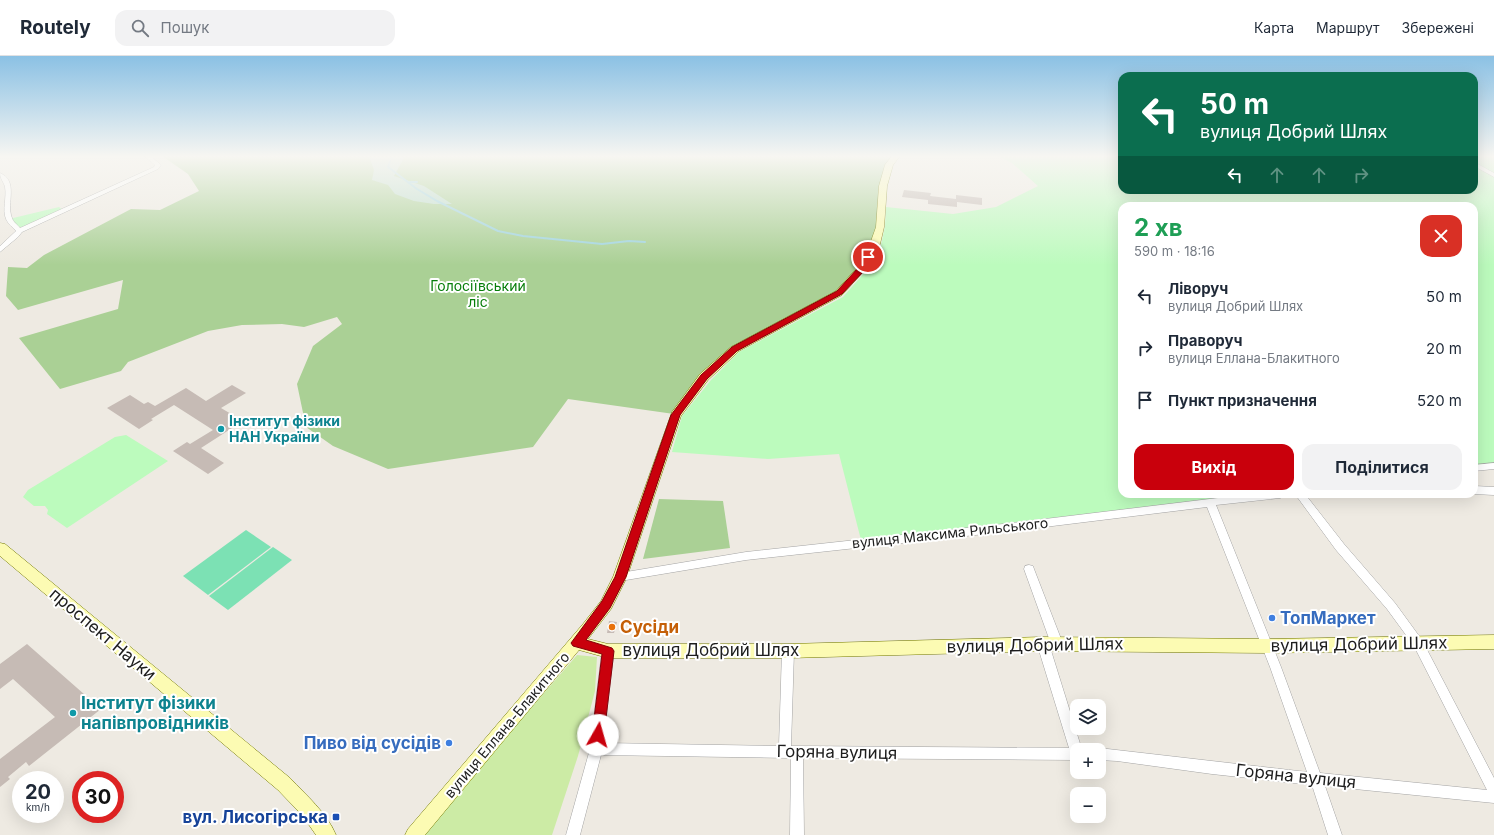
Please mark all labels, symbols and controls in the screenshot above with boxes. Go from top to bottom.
search box [115,10,395,46]
text: Routely [20,16,91,39]
icon: search [129,17,151,39]
text: Пошук [161,18,209,37]
text: Карта [1254,19,1294,36]
text: Маршрут [1316,19,1380,36]
text: Збережені [1402,19,1474,36]
text: 50 m [1200,87,1269,121]
icon: left [1134,88,1186,140]
text: вулиця Добрий Шлях [1200,121,1387,142]
icon: left [1224,164,1246,186]
icon: ahead [1266,164,1288,186]
icon: ahead [1308,164,1330,186]
icon: right [1350,164,1372,186]
text: 2 хв [1134,213,1183,242]
button: close [1420,215,1462,257]
pin [851,240,885,274]
text: 590 m · 18:16 [1134,243,1215,259]
icon: arrive [857,246,879,268]
park label: Голосіївський ліс [430,277,526,310]
text: Ліворуч [1168,279,1228,298]
icon: left [1134,285,1156,307]
text: 50 m [1426,287,1462,306]
text: вулиця Добрий Шлях [1168,298,1303,314]
text: Праворуч [1168,331,1242,350]
icon: right [1134,337,1156,359]
text: 20 m [1426,339,1462,358]
text: вулиця Еллана-Блакитного [1168,350,1340,366]
icon: arrive [1134,389,1156,411]
text: Пункт призначення [1168,391,1317,410]
text: 520 m [1417,391,1462,410]
place label: Інститут фізики НАН України [229,412,340,445]
marker: Інститут фізики НАН України [216,424,226,434]
button: Вихід [1134,444,1294,490]
button: Поділитися [1302,444,1462,490]
street label: вулиця Максима Рильського [851,514,1049,551]
street label: проспект Науки [46,584,160,684]
place label: ТопМаркет [1280,608,1376,628]
marker: ТопМаркет [1267,613,1277,623]
place label: Сусіди [620,617,679,637]
marker: Сусіди [607,622,617,632]
street label: вулиця Добрий Шлях [1270,632,1448,656]
street label: вулиця Добрий Шлях [946,633,1124,657]
street label: вулиця Добрий Шлях [623,640,799,660]
street label: вулиця Еллана-Блакитного [441,648,573,801]
place label: Інститут фізики напівпровідників [81,693,229,733]
map controls [1070,699,1106,823]
button: layers [1070,699,1106,735]
marker: Інститут фізики напівпровідників [68,708,78,718]
position arrow [577,714,619,756]
place label: Пиво від сусідів [304,733,441,753]
marker: Пиво від сусідів [444,738,454,748]
street label: Горяна вулиця [776,741,898,763]
button: + [1070,743,1106,779]
street label: Горяна вулиця [1235,760,1357,792]
speed limit sign: 30 [72,771,124,823]
text: 20 [25,780,51,804]
button: − [1070,787,1106,823]
text: km/h [26,801,50,813]
place label: вул. Лисогірська [183,807,328,827]
marker: вул. Лисогірська [331,812,341,822]

